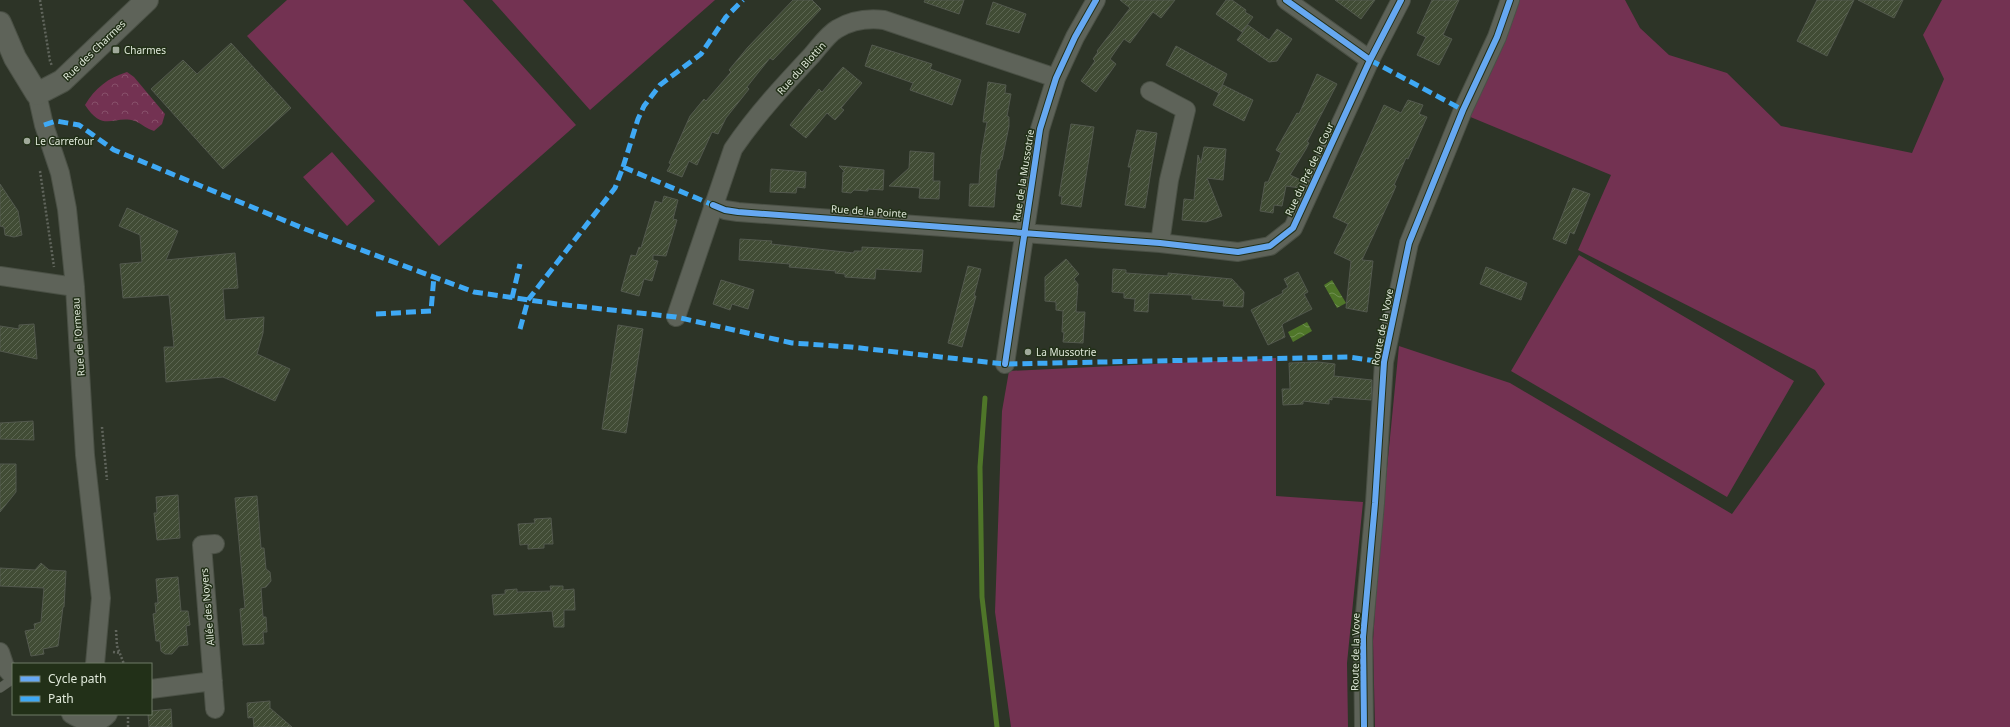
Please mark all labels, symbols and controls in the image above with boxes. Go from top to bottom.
street label: Rue des Charmes [60,16,128,83]
street label: Rue du Blottin [773,39,829,97]
place label: Charmes [124,43,166,57]
marker: Charmes [111,45,121,55]
street label: Rue du Pré de la Cour [1281,120,1337,218]
street label: Rue de la Mussotrie [1009,128,1037,222]
place label: Le Carrefour [35,134,94,148]
marker: Le Carrefour [22,136,32,146]
street label: Rue de la Pointe [831,201,908,221]
street label: Route de la Vove [1368,287,1396,367]
street label: Rue de l'Ormeau [68,297,88,377]
place label: La Mussotrie [1036,345,1097,359]
marker: La Mussotrie [1023,347,1033,357]
street label: Allée des Noyers [197,567,217,646]
street label: Route de la Vove [1347,613,1363,691]
legend [12,663,152,715]
text: Cycle path [48,670,106,687]
text: Path [48,690,74,707]

